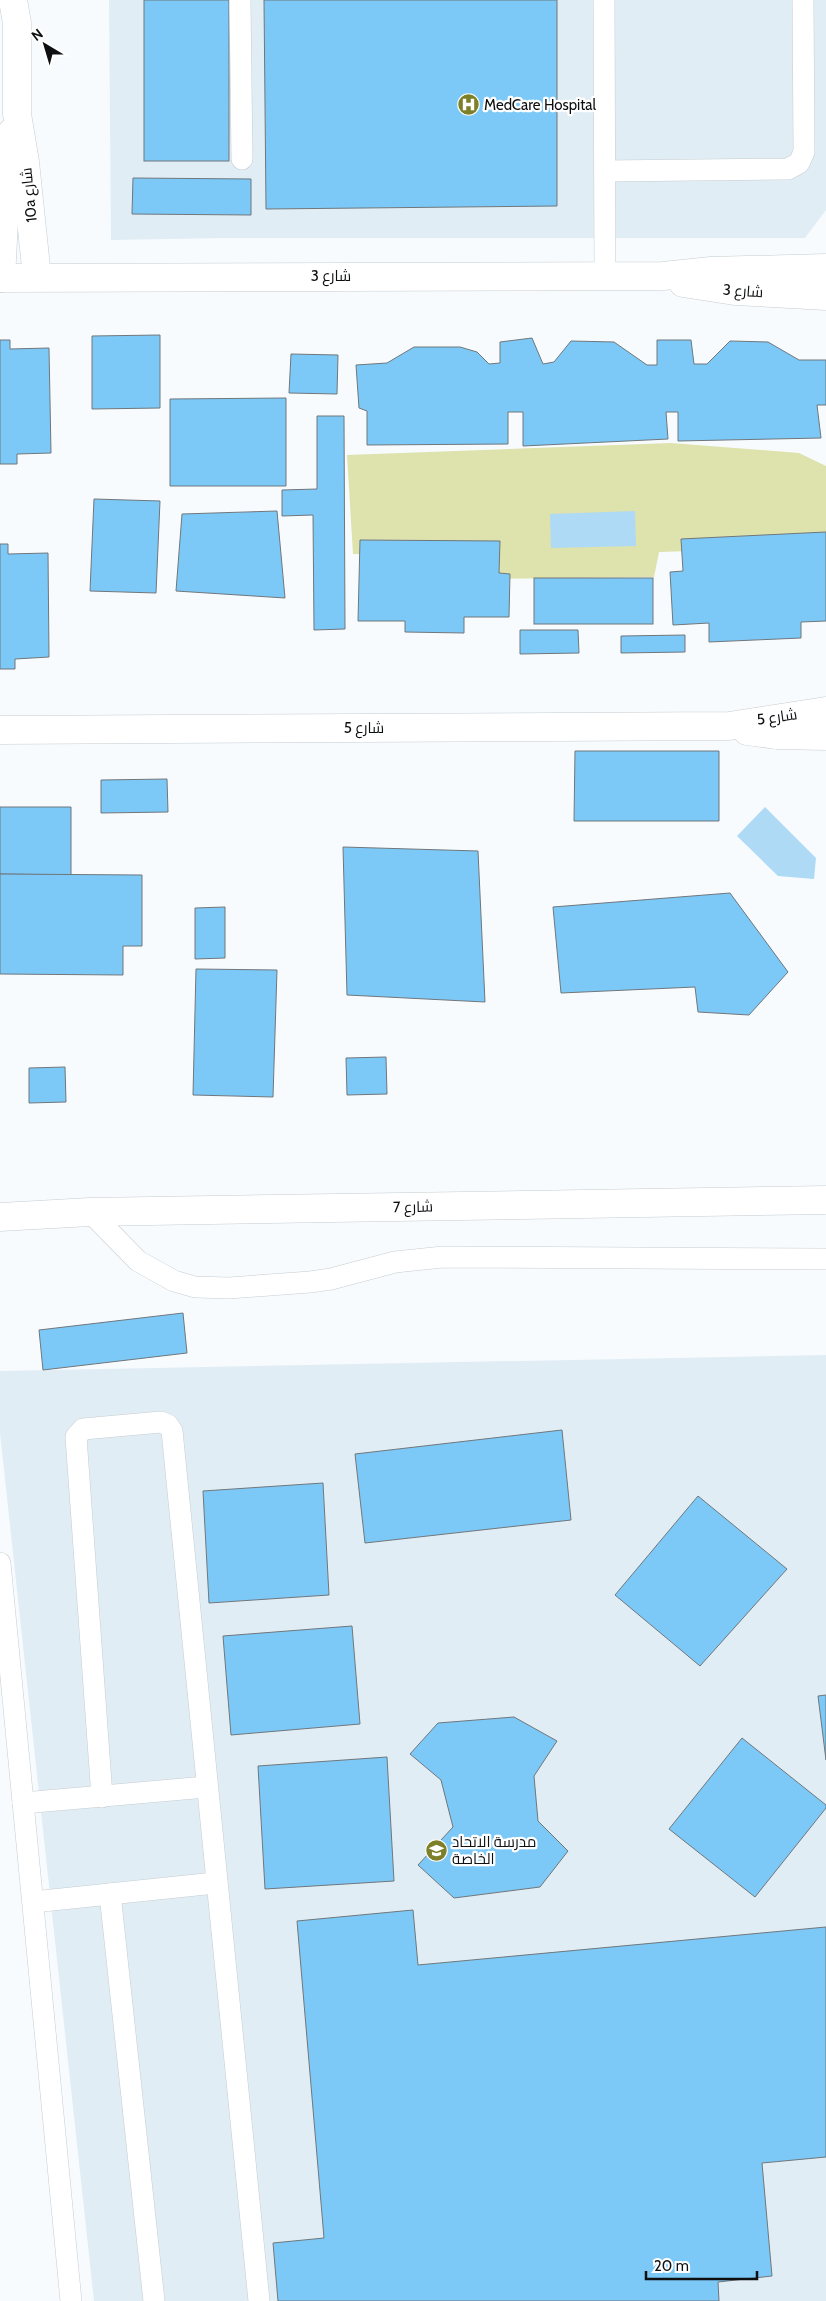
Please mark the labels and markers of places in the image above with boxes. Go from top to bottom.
hospital icon: MedCare Hospital [456,93,480,117]
place label: MedCare Hospital [484,96,597,114]
place label: مدرسة الاتحاد الخاصة [452,1833,536,1868]
school or university icon: مدرسة الاتحاد الخاصة [424,1839,448,1863]

